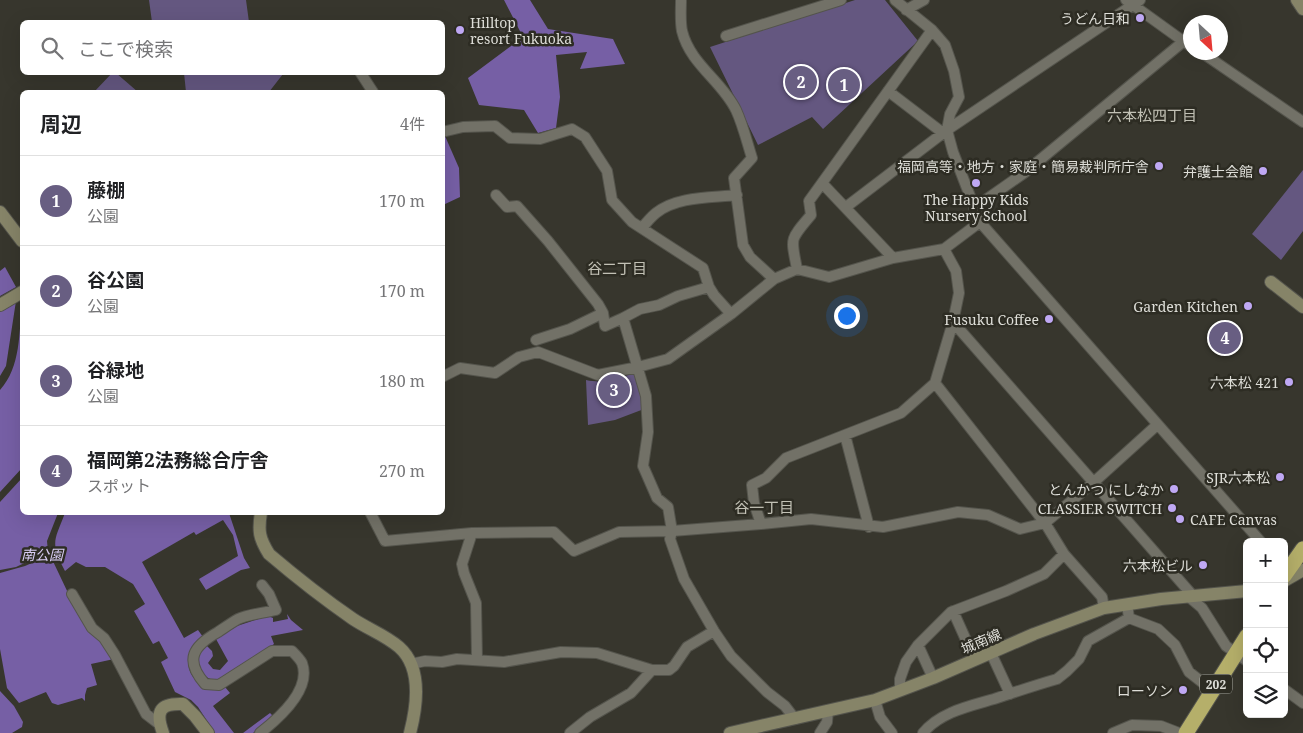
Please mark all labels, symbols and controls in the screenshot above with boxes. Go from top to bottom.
place label: うどん日和 [1060,9,1130,28]
marker: うどん日和 [1134,12,1146,24]
place label: Hilltop resort Fukuoka [470,13,572,48]
north arrow [1183,15,1228,60]
search box [20,20,445,75]
marker: Hilltop resort Fukuoka [454,24,466,36]
icon: search [38,34,66,62]
text: ここで検索 [78,36,173,62]
pin: 2 [785,63,817,101]
pin: 1 [828,66,860,104]
district label: 六本松四丁目 [1107,105,1197,125]
text: 周辺 [40,110,82,138]
text: 4件 [400,113,425,135]
place label: 福岡高等・地方・家庭・簡易裁判所庁舎 [897,157,1149,176]
marker: 福岡高等・地方・家庭・簡易裁判所庁舎 [1153,160,1165,172]
place label: 弁護士会館 [1183,162,1253,181]
marker: 弁護士会館 [1257,165,1269,177]
text: 藤棚 [87,177,125,203]
marker: The Happy Kids Nursery School [970,177,982,189]
text: 1 [51,190,61,212]
text: 170 m [379,190,425,212]
place label: The Happy Kids Nursery School [923,190,1029,225]
text: 公園 [87,205,119,227]
district label: 谷二丁目 [587,258,647,278]
text: 谷公園 [87,267,144,293]
text: 2 [51,280,61,302]
text: 170 m [379,280,425,302]
text: 公園 [87,295,119,317]
place label: Garden Kitchen [1133,297,1238,316]
marker: Garden Kitchen [1242,300,1254,312]
your location [834,303,860,329]
place label: Fusuku Coffee [944,310,1039,329]
marker: Fusuku Coffee [1043,313,1055,325]
pin: 4 [1209,319,1241,357]
text: 谷緑地 [87,357,144,383]
text: 3 [51,370,61,392]
text: 180 m [379,370,425,392]
pin: 3 [598,371,630,409]
place label: 六本松 421 [1210,373,1279,392]
marker: 六本松 421 [1283,376,1295,388]
text: 公園 [87,385,119,407]
text: 福岡第2法務総合庁舎 [87,447,269,473]
text: 4 [51,460,61,482]
text: 270 m [379,460,425,482]
place label: SJR六本松 [1206,468,1270,487]
marker: SJR六本松 [1274,471,1286,483]
text: スポット [87,475,151,497]
place label: とんかつ にしなか [1048,480,1164,499]
marker: とんかつ にしなか [1168,483,1180,495]
district label: 谷一丁目 [734,497,794,517]
place label: CLASSIER SWITCH [1038,499,1162,518]
marker: CLASSIER SWITCH [1166,502,1178,514]
place label: CAFE Canvas [1190,510,1277,529]
marker: CAFE Canvas [1174,513,1186,525]
map controls [1243,538,1288,718]
button: + [1243,538,1288,583]
park label: 南公園 [21,545,65,564]
place label: 六本松ビル [1123,556,1193,575]
marker: 六本松ビル [1197,559,1209,571]
button: − [1243,583,1288,628]
street label: 城南線 [958,624,1004,658]
button: locate [1243,628,1288,673]
button: layers [1243,673,1288,718]
road number: 202 [1200,674,1232,694]
place label: ローソン [1117,681,1173,700]
marker: ローソン [1177,684,1189,696]

